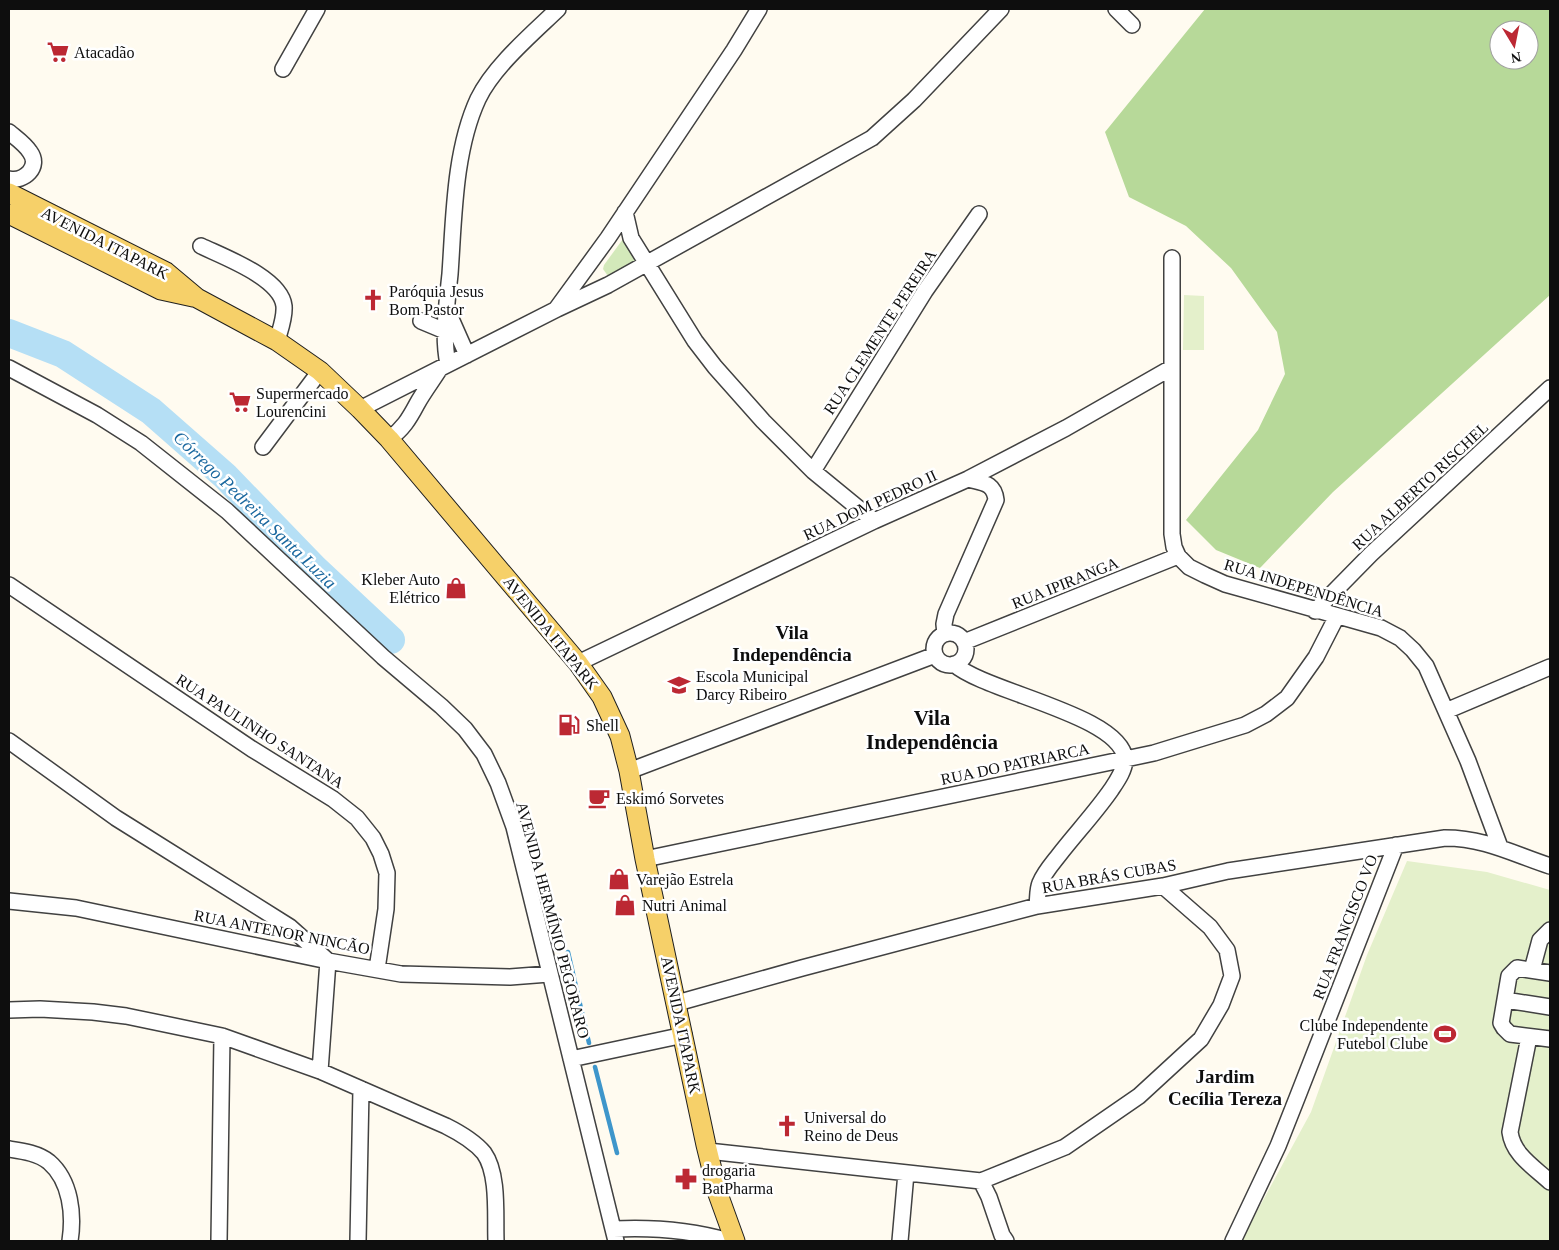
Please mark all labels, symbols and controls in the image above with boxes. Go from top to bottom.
north arrow [1489,20,1539,70]
supermarket icon: Atacadão [45,39,71,65]
place label: Atacadão [74,44,134,61]
text: N [1510,49,1522,66]
street label: AVENIDA ITAPARK [39,204,172,283]
street label: RUA CLEMENTE PEREIRA [820,246,940,418]
place label: Paróquia Jesus Bom Pastor [389,283,484,318]
church icon: Paróquia Jesus Bom Pastor [360,287,386,313]
place label: Supermercado Lourencini [256,385,348,420]
supermarket icon: Supermercado Lourencini [227,389,253,415]
street label: RUA ALBERTO RISCHEL [1349,419,1491,553]
water label: Córrego Pedreira Santa Luzia [170,427,340,593]
street label: RUA DOM PEDRO II [801,467,939,543]
street label: RUA IPIRANGA [1009,554,1121,612]
street label: RUA INDEPENDÊNCIA [1222,555,1386,620]
place label: Kleber Auto Elétrico [361,571,440,606]
street label: AVENIDA ITAPARK [500,573,602,693]
shop icon: Kleber Auto Elétrico [443,575,469,601]
district label: Vila Independência [732,622,852,665]
place label: Escola Municipal Darcy Ribeiro [696,668,809,704]
street label: RUA PAULINHO SANTANA [173,670,347,792]
school or university icon: Escola Municipal Darcy Ribeiro [666,672,692,698]
district label: Vila Independência [866,706,998,754]
fuel station icon: Shell [556,712,582,738]
place label: Shell [586,717,619,734]
street label: RUA DO PATRIARCA [939,740,1091,788]
cafe icon: Eskimó Sorvetes [586,785,612,811]
place label: Eskimó Sorvetes [616,790,724,807]
street label: AVENIDA HERMÍNIO PEGORARO [513,800,594,1040]
street label: RUA FRANCISCO VO [1310,852,1380,1002]
street label: RUA BRÁS CUBAS [1040,855,1177,896]
shop icon: Varejão Estrela [606,866,632,892]
place label: Varejão Estrela [636,871,733,889]
shop icon: Nutri Animal [612,892,638,918]
place label: Nutri Animal [642,897,727,914]
street label: RUA ANTENOR NINCÃO [193,907,371,957]
street label: AVENIDA ITAPARK [658,955,704,1096]
place label: Clube Independente Futebol Clube [1300,1017,1428,1052]
sports icon: Clube Independente Futebol Clube [1432,1021,1458,1047]
district label: Jardim Cecília Tereza [1168,1066,1283,1109]
place label: Universal do Reino de Deus [804,1109,898,1144]
church icon: Universal do Reino de Deus [774,1113,800,1139]
place label: drogaria BatPharma [702,1162,773,1197]
pharmacy icon: drogaria BatPharma [673,1166,699,1192]

